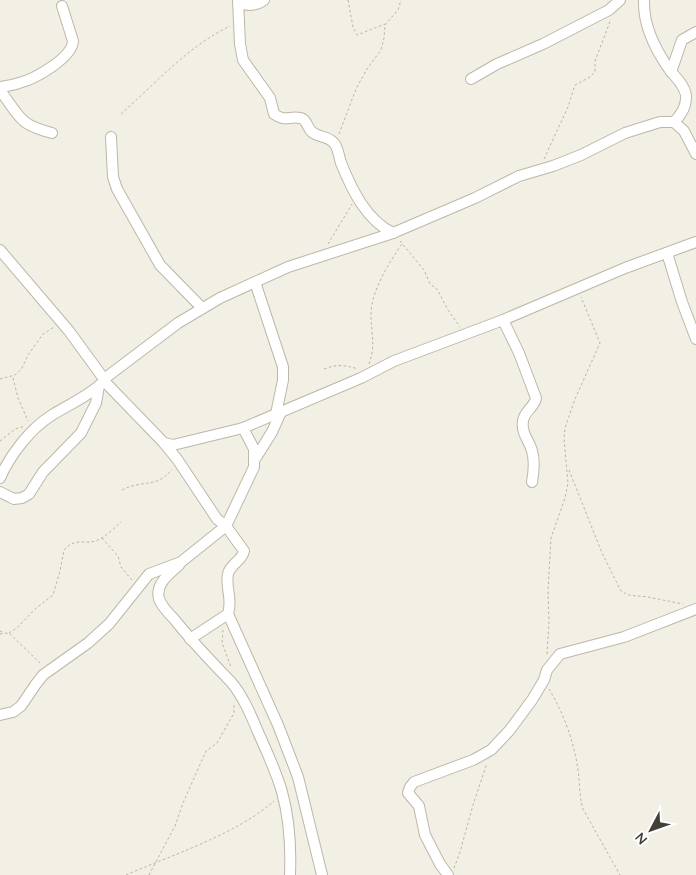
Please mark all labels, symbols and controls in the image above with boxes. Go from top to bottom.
north arrow [626,805,676,855]
text: N [631,829,651,848]

